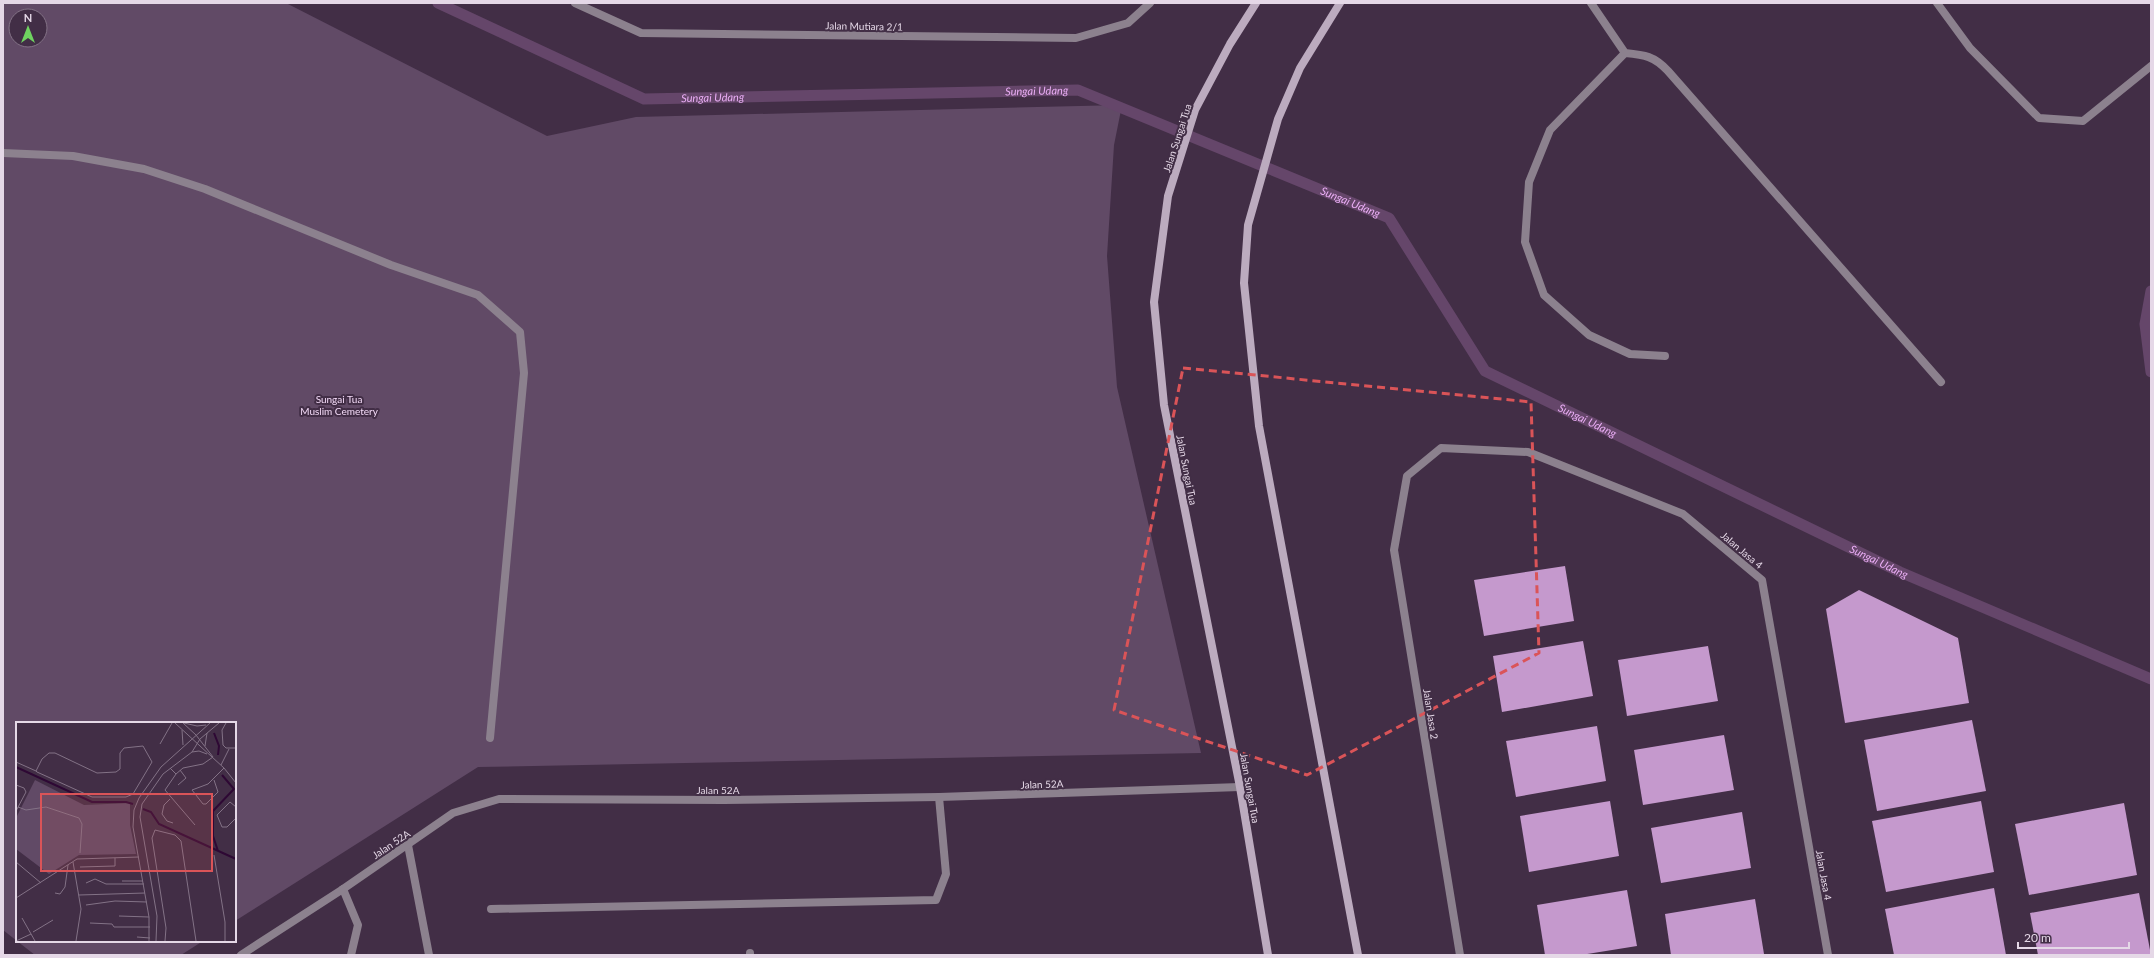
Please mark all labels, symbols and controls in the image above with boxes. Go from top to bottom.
north arrow [8,8,48,48]
text: N [24,11,32,24]
street label: Jalan Mutiara 2/1 [825,19,903,33]
water label: Sungai Udang [1005,83,1069,98]
water label: Sungai Udang [681,90,745,104]
street label: Jalan Sungai Tua [1160,102,1194,174]
water label: Sungai Udang [1319,184,1383,220]
park label: Sungai Tua Muslim Cemetery [300,393,379,417]
water label: Sungai Udang [1556,401,1619,440]
street label: Jalan Sungai Tua [1174,434,1200,506]
street label: Jalan Jasa 4 [1719,529,1765,571]
water label: Sungai Udang [1848,542,1911,581]
street label: Jalan Jasa 2 [1421,688,1441,740]
inset map [16,722,236,942]
street label: Jalan Sungai Tua [1238,752,1262,824]
street label: Jalan 52A [1020,777,1064,791]
street label: Jalan 52A [697,784,740,796]
street label: Jalan 52A [370,827,412,861]
street label: Jalan Jasa 4 [1814,849,1834,901]
scale bar [2018,924,2129,950]
text: 20 m [2024,930,2051,945]

